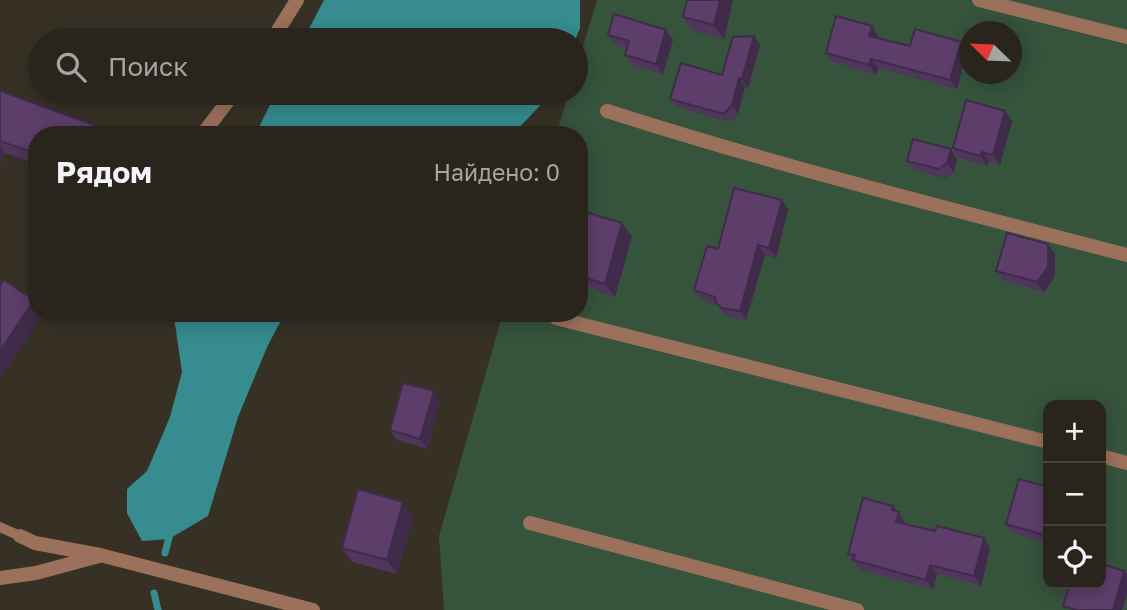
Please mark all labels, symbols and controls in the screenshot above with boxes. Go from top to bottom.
north arrow [959,21,1022,84]
search box [28,28,588,105]
icon: search [52,48,90,86]
text: Поиск [108,51,188,82]
text: Рядом [56,154,152,190]
text: Найдено: 0 [434,158,560,186]
map controls [1043,400,1106,589]
button: + [1043,400,1106,463]
button: − [1043,463,1106,526]
button: locate [1043,526,1106,589]

